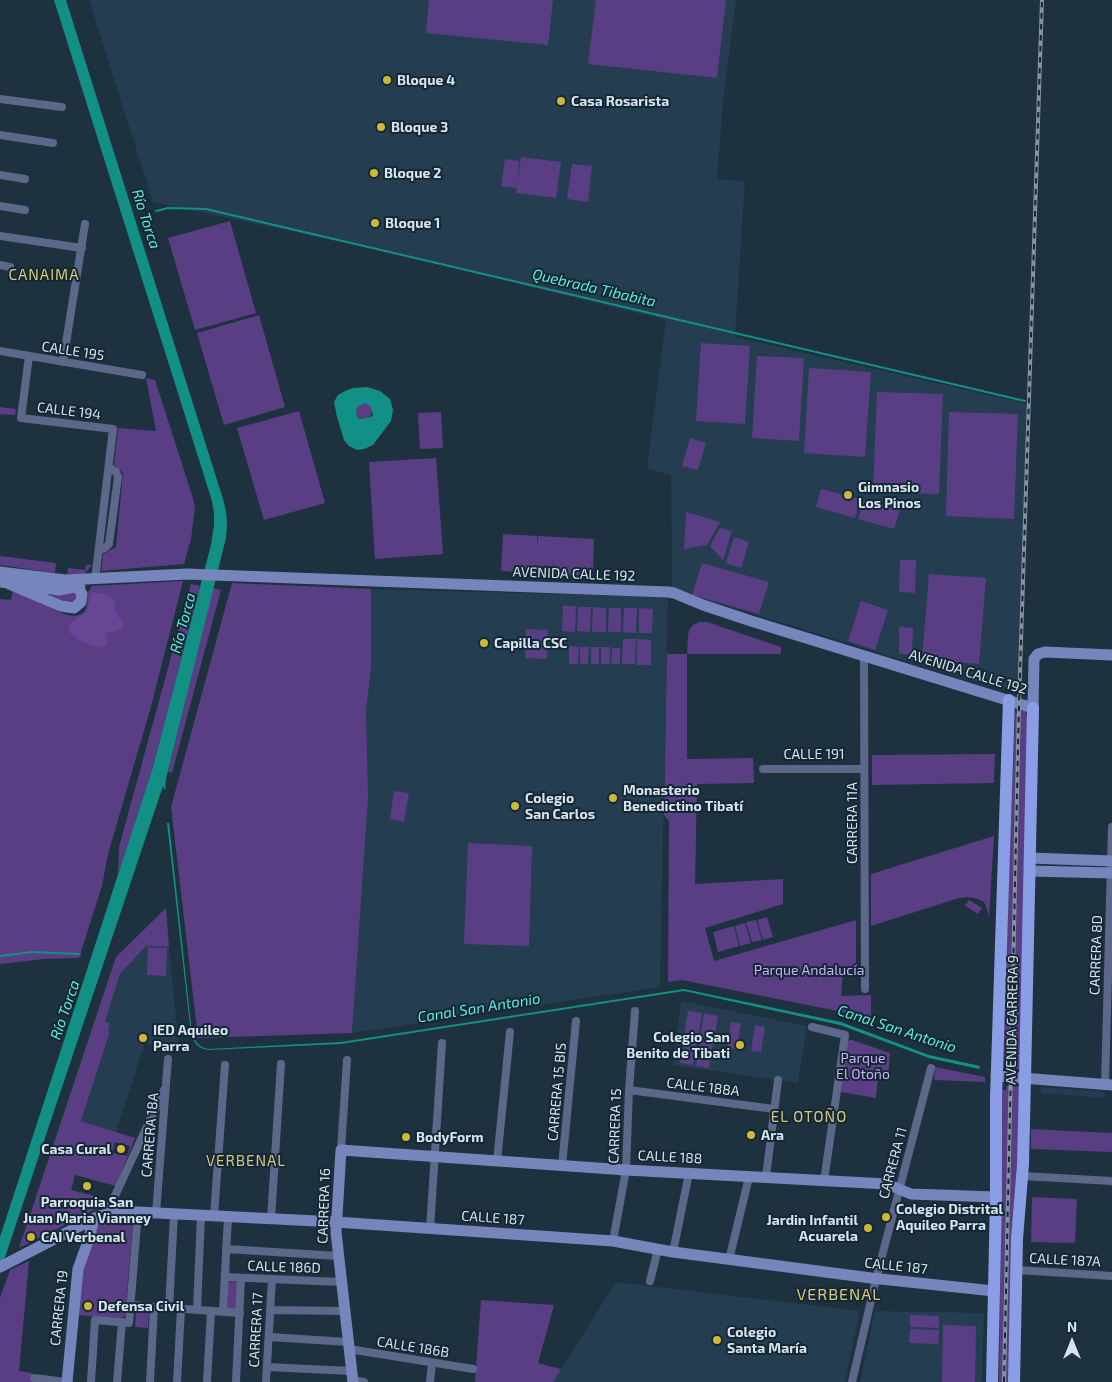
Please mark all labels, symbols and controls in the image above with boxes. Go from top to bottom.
place label: Bloque 4 [397,72,455,88]
marker: Bloque 4 [381,74,393,86]
place label: Casa Rosarista [571,93,669,109]
marker: Casa Rosarista [555,95,567,107]
place label: Bloque 3 [391,119,448,135]
marker: Bloque 3 [375,121,387,133]
place label: Bloque 2 [384,165,441,181]
marker: Bloque 2 [368,167,380,179]
water label: Río Torca [128,187,164,251]
place label: Bloque 1 [385,215,440,231]
marker: Bloque 1 [369,217,381,229]
water label: Quebrada Tibabita [531,265,657,311]
district label: CANAIMA [8,266,80,284]
street label: CALLE 195 [41,338,105,364]
street label: CALLE 194 [36,399,102,423]
place label: Gimnasio Los Pinos [858,479,921,512]
marker: Gimnasio Los Pinos [842,489,854,501]
street label: AVENIDA CALLE 192 [512,563,636,585]
water label: Río Torca [166,591,200,655]
place label: Capilla CSC [494,635,567,651]
marker: Capilla CSC [478,637,490,649]
street label: AVENIDA CALLE 192 [907,646,1029,698]
street label: CALLE 191 [783,746,845,762]
place label: Monasterio Benedictino Tibatí [623,782,743,814]
street label: CARRERA 11A [844,782,860,864]
place label: Colegio San Carlos [525,790,595,822]
marker: Monasterio Benedictino Tibatí [607,792,619,804]
marker: Colegio San Carlos [509,800,521,812]
street label: CARRERA 8D [1086,915,1106,995]
street label: AVENIDA CARRERA 9 [1002,955,1022,1085]
park label: Parque Andalucía [754,962,864,978]
water label: Río Torca [46,978,84,1042]
water label: Canal San Antonio [416,989,542,1027]
water label: Canal San Antonio [835,1001,959,1057]
place label: IED Aquileo Parra [153,1022,228,1054]
place label: Colegio San Benito de Tibati [626,1029,730,1062]
marker: IED Aquileo Parra [137,1032,149,1044]
marker: Colegio San Benito de Tibati [734,1039,746,1051]
street label: CARRERA 15 BIS [544,1042,570,1142]
park label: Parque El Otoño [836,1050,890,1082]
street label: CALLE 188A [666,1074,740,1100]
street label: CARRERA 15 [605,1088,625,1164]
street label: CARRERA 18A [138,1092,162,1178]
district label: EL OTOÑO [770,1108,848,1126]
street label: CARRERA 11 [875,1125,911,1201]
place label: Ara [761,1127,784,1143]
place label: BodyForm [416,1129,484,1145]
marker: Ara [745,1129,757,1141]
marker: BodyForm [400,1131,412,1143]
place label: Casa Cural [41,1141,111,1157]
marker: Casa Cural [115,1143,127,1155]
street label: CALLE 188 [637,1147,703,1167]
district label: VERBENAL [205,1152,287,1170]
street label: CARRERA 16 [314,1168,334,1244]
marker: Parroquia San Juan Maria Vianney [81,1180,93,1192]
place label: Parroquia San Juan Maria Vianney [23,1194,151,1226]
place label: Colegio Distrital Aquileo Parra [896,1201,1003,1234]
street label: CALLE 187 [461,1207,525,1229]
marker: Colegio Distrital Aquileo Parra [880,1211,892,1223]
place label: Jardin Infantil Acuarela [767,1212,858,1244]
marker: Jardin Infantil Acuarela [862,1222,874,1234]
place label: CAI Verbenal [41,1229,125,1245]
marker: CAI Verbenal [25,1231,37,1243]
street label: CALLE 187A [1029,1250,1101,1270]
street label: CALLE 187 [864,1254,928,1278]
street label: CALLE 186D [247,1257,321,1277]
street label: CARRERA 19 [47,1269,71,1347]
district label: VERBENAL [796,1285,882,1305]
street label: CARRERA 17 [246,1292,266,1368]
place label: Defensa Civil [98,1298,184,1314]
marker: Defensa Civil [82,1300,94,1312]
north arrow [1047,1317,1097,1367]
text: N [1067,1318,1077,1335]
place label: Colegio Santa María [727,1324,807,1356]
street label: CALLE 186B [376,1333,450,1361]
marker: Colegio Santa María [711,1334,723,1346]

